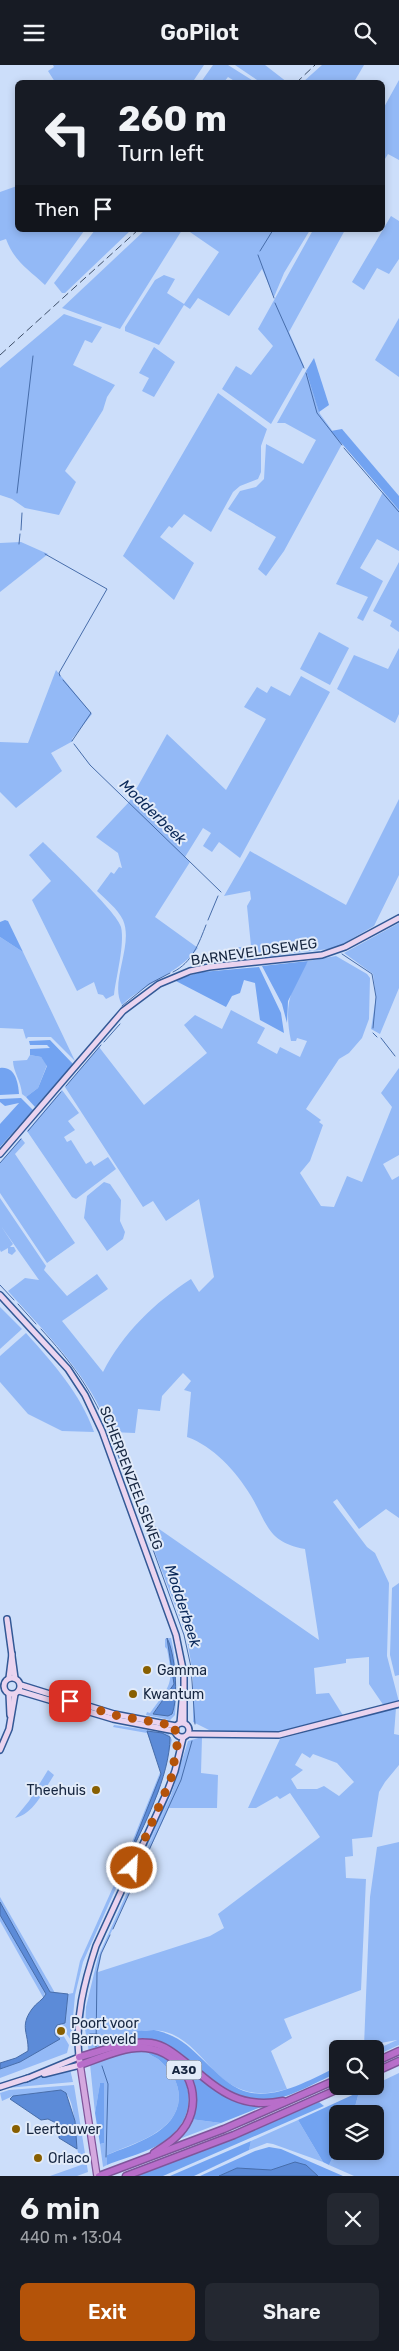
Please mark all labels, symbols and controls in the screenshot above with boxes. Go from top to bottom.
icon: menu [20,19,48,47]
text: GoPilot [160,19,239,46]
icon: search [351,19,379,47]
text: 260 m [118,98,227,140]
icon: left [35,100,100,165]
text: Turn left [118,140,204,167]
icon: arrive [89,195,117,223]
text: Then [35,198,79,221]
water label: Modderbeek [116,776,190,848]
street label: BARNEVELDSEWEG [190,935,318,969]
street label: SCHERPENZEELSEWEG [96,1404,166,1552]
water label: Modderbeek [161,1562,205,1650]
place label: Gamma [157,1662,207,1679]
marker: Gamma [141,1664,153,1676]
pin [49,1680,91,1722]
place label: Kwantum [143,1686,204,1703]
icon: arrive [56,1687,84,1715]
marker: Kwantum [127,1688,139,1700]
place label: Theehuis [26,1782,86,1799]
marker: Theehuis [90,1784,102,1796]
position arrow [105,1841,157,1893]
place label: Poort voor Barneveld [71,2015,139,2048]
marker: Poort voor Barneveld [55,2025,67,2037]
map controls [329,2040,384,2160]
button: search [329,2040,384,2095]
road number: A30 [166,2061,202,2079]
button: layers [329,2105,384,2160]
place label: Leertouwer [26,2121,102,2138]
marker: Leertouwer [10,2123,22,2135]
place label: Orlaco [48,2150,90,2167]
marker: Orlaco [32,2152,44,2164]
text: 6 min [20,2191,100,2227]
button: close [327,2193,379,2245]
text: 440 m · 13:04 [20,2228,122,2247]
button: Exit [20,2283,195,2341]
button: Share [205,2283,379,2341]

